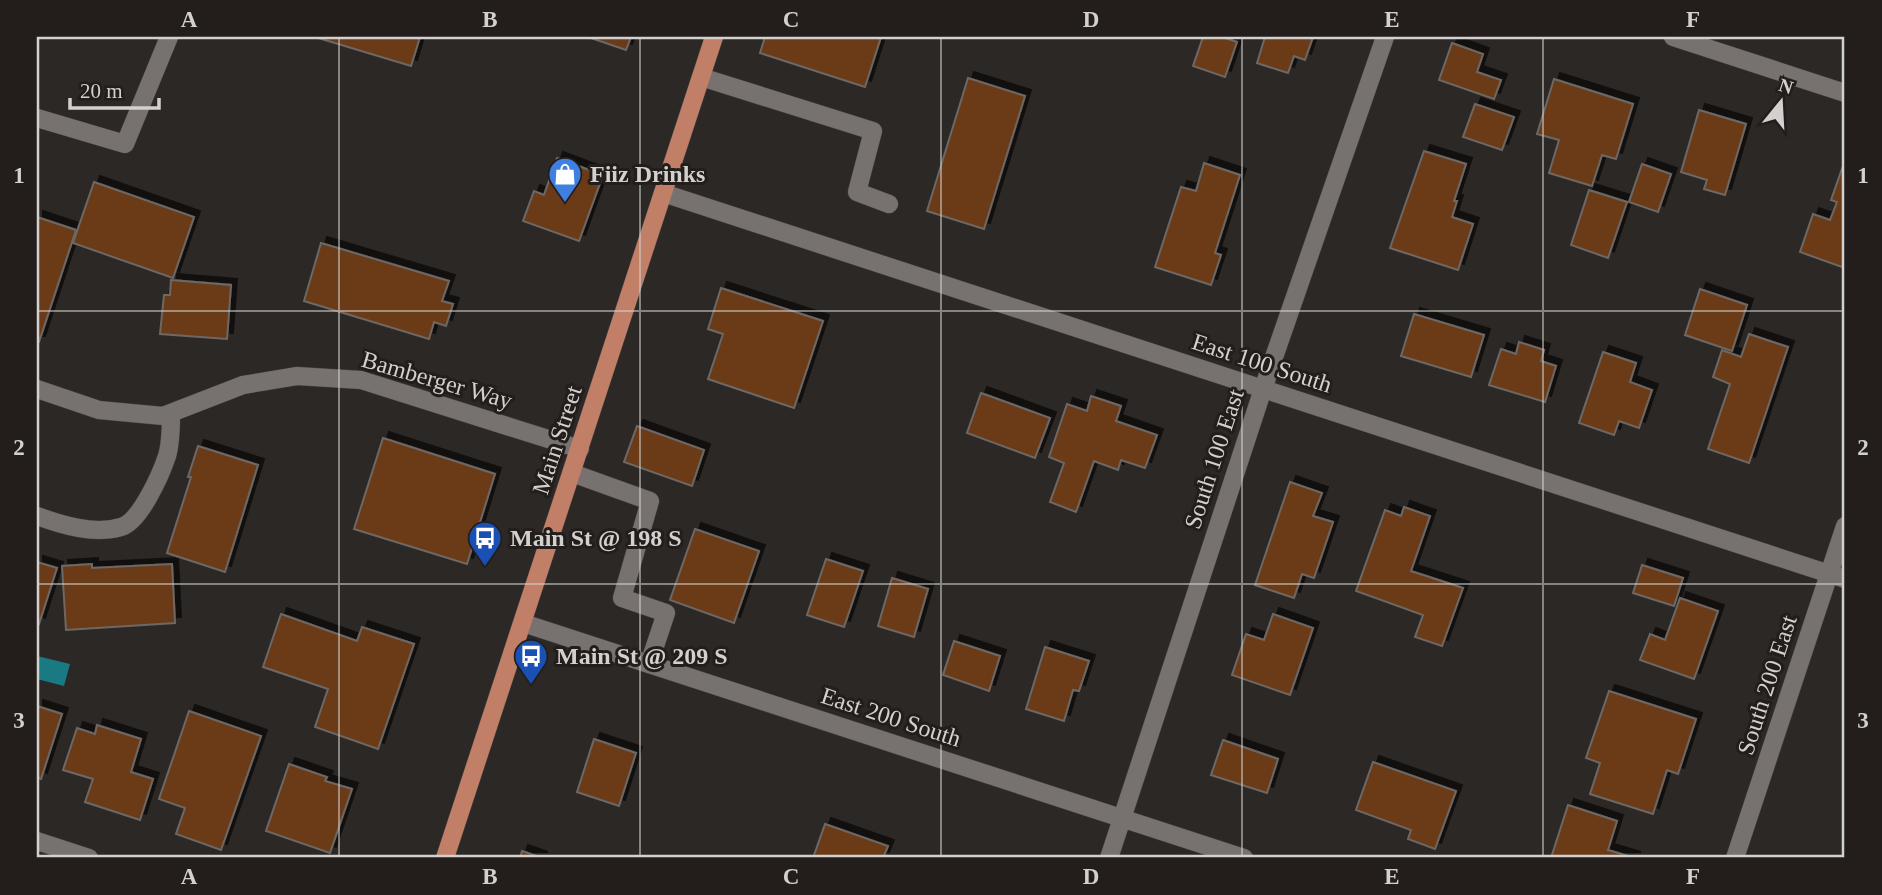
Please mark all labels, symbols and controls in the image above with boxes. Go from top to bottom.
text: A [181,7,198,32]
text: B [482,7,498,32]
text: C [783,7,799,32]
text: D [1083,7,1099,32]
text: E [1384,7,1400,32]
text: F [1686,7,1700,32]
scale bar [70,66,159,110]
north arrow [1745,66,1815,136]
text: N [1776,74,1796,98]
text: 20 m [80,79,123,103]
shop icon: Fiiz Drinks [546,155,584,204]
place label: Fiiz Drinks [590,161,705,187]
text: 1 [13,163,25,188]
text: 1 [1857,163,1869,188]
street label: East 100 South [1189,328,1335,398]
street label: Bamberger Way [359,346,515,414]
street label: Main Street [527,382,587,498]
street label: South 100 East [1179,386,1249,532]
text: 2 [13,435,25,460]
text: 2 [1857,435,1869,460]
bus stop icon: Main St @ 198 S [466,519,504,568]
place label: Main St @ 198 S [510,525,682,552]
street label: South 200 East [1732,612,1802,758]
bus stop icon: Main St @ 209 S [512,637,550,686]
place label: Main St @ 209 S [556,643,728,670]
street label: East 200 South [818,682,964,752]
text: 3 [13,708,25,733]
text: 3 [1857,708,1869,733]
text: A [181,864,198,889]
text: B [482,864,498,889]
text: C [783,864,799,889]
text: D [1083,864,1099,889]
text: E [1384,864,1400,889]
text: F [1686,864,1700,889]

